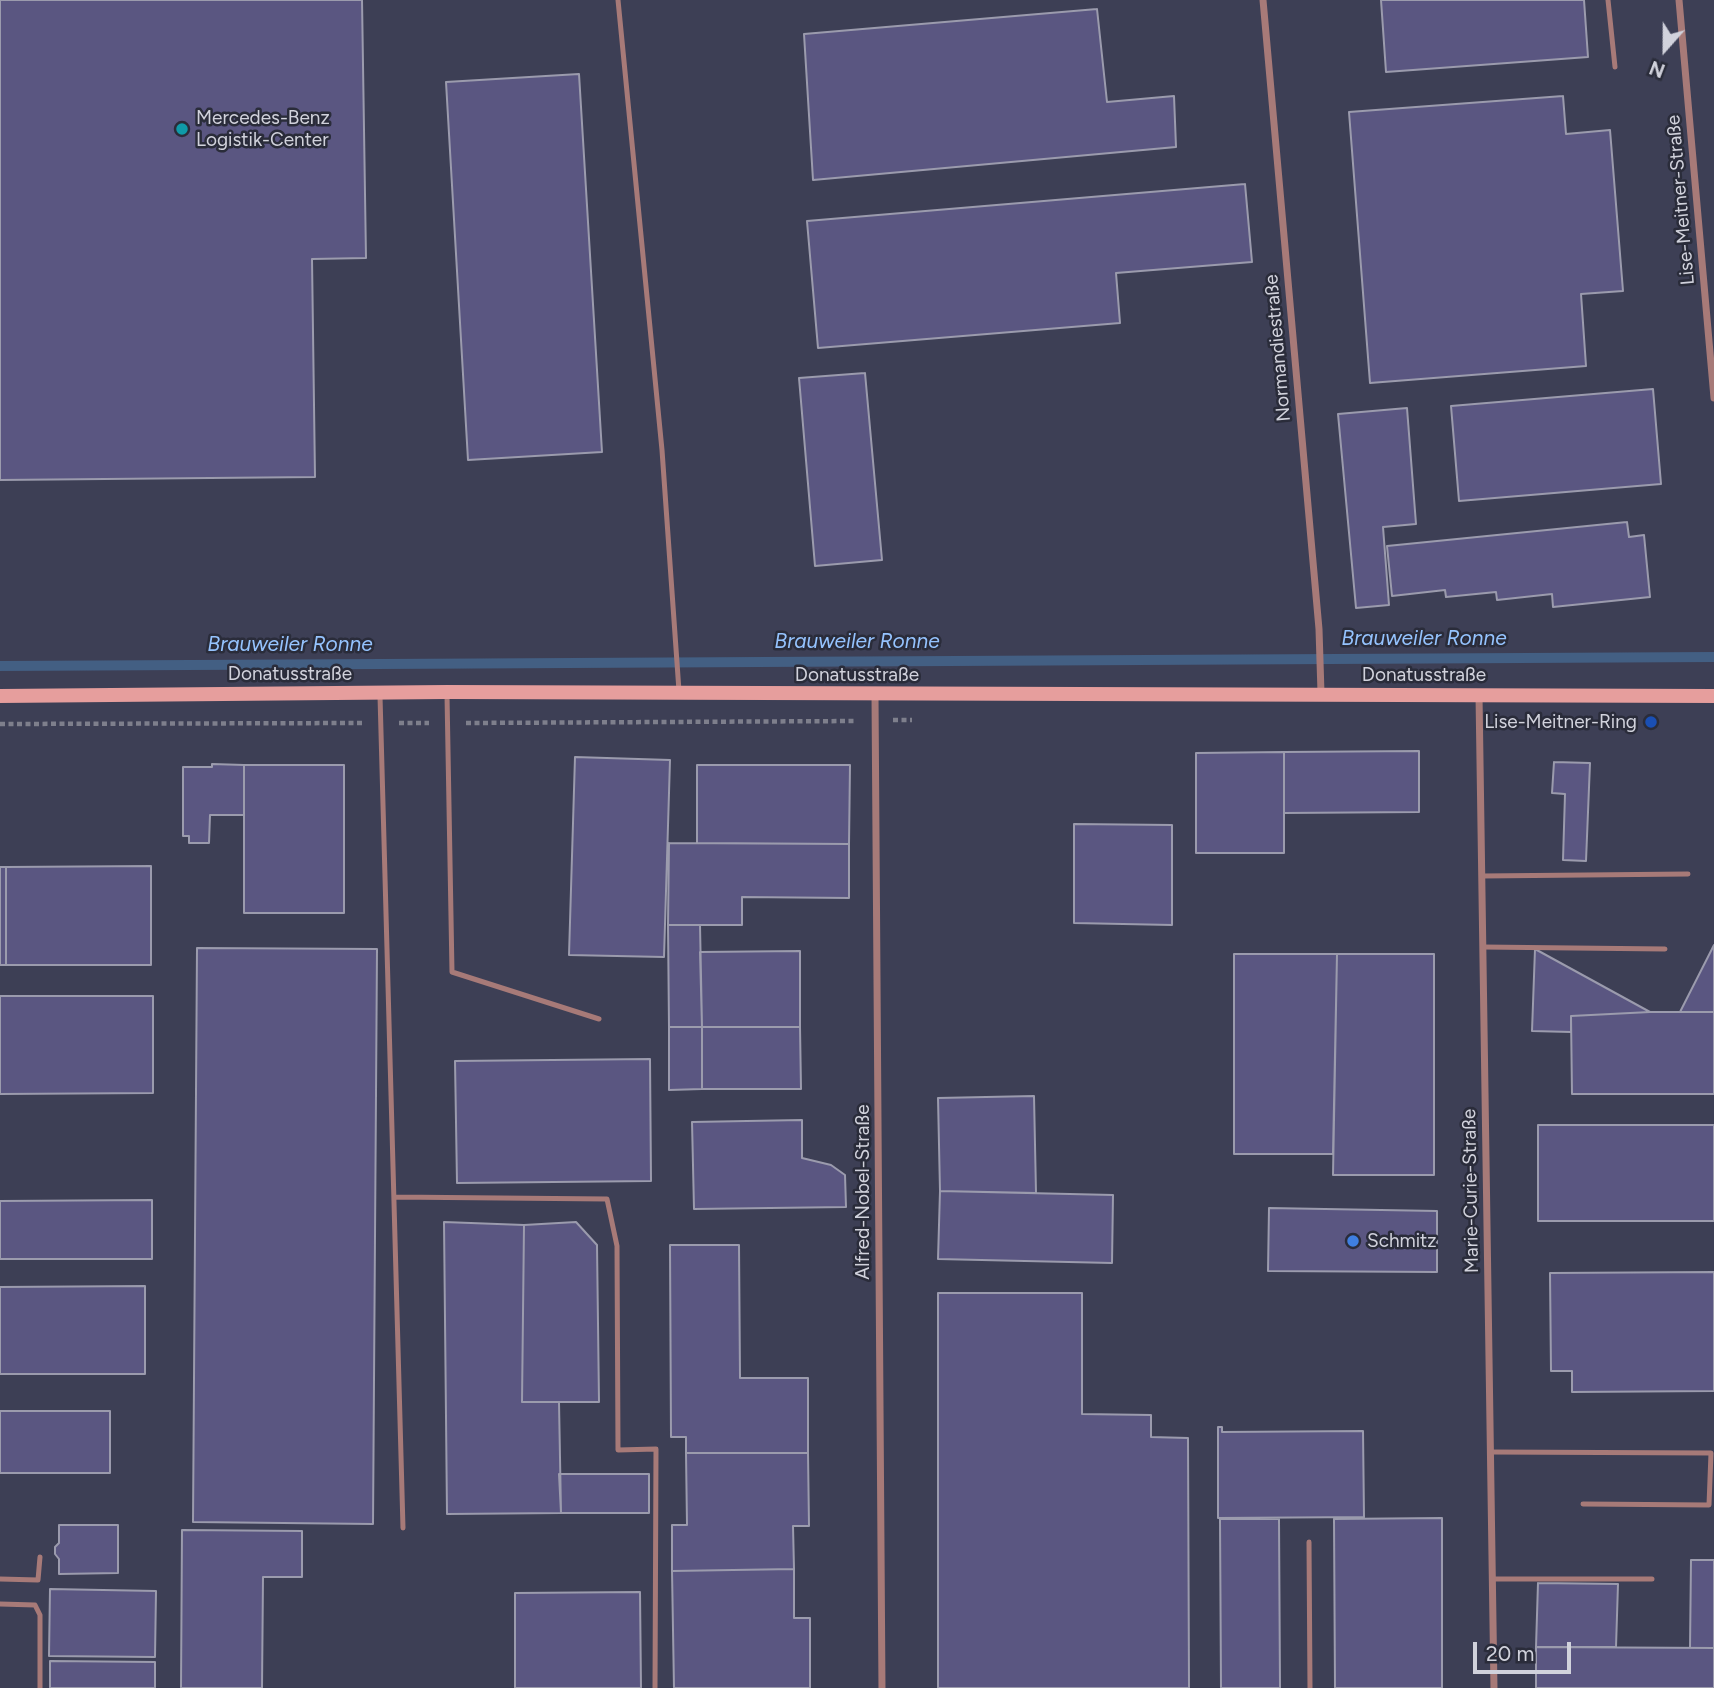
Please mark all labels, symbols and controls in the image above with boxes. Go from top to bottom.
north arrow [1630,14,1700,84]
text: N [1646,56,1668,82]
place label: Mercedes-Benz Logistik-Center [196,107,330,151]
street label: Lise-Meitner-Straße [1662,114,1700,286]
marker: Mercedes-Benz Logistik-Center [174,121,190,137]
street label: Normandiestraße [1260,273,1296,423]
water label: Brauweiler Ronne [1341,626,1507,652]
water label: Brauweiler Ronne [774,629,940,655]
water label: Brauweiler Ronne [207,632,373,658]
street label: Donatusstraße [228,663,352,685]
street label: Donatusstraße [795,664,919,686]
street label: Donatusstraße [1362,664,1486,686]
place label: Lise-Meitner-Ring [1484,711,1637,733]
marker: Lise-Meitner-Ring [1643,714,1659,730]
street label: Alfred-Nobel-Straße [852,1104,874,1280]
street label: Marie-Curie-Straße [1458,1109,1484,1273]
place label: Schmitz [1367,1230,1437,1252]
marker: Schmitz [1345,1233,1361,1249]
scale bar [1476,1628,1574,1672]
text: 20 m [1486,1641,1534,1666]

